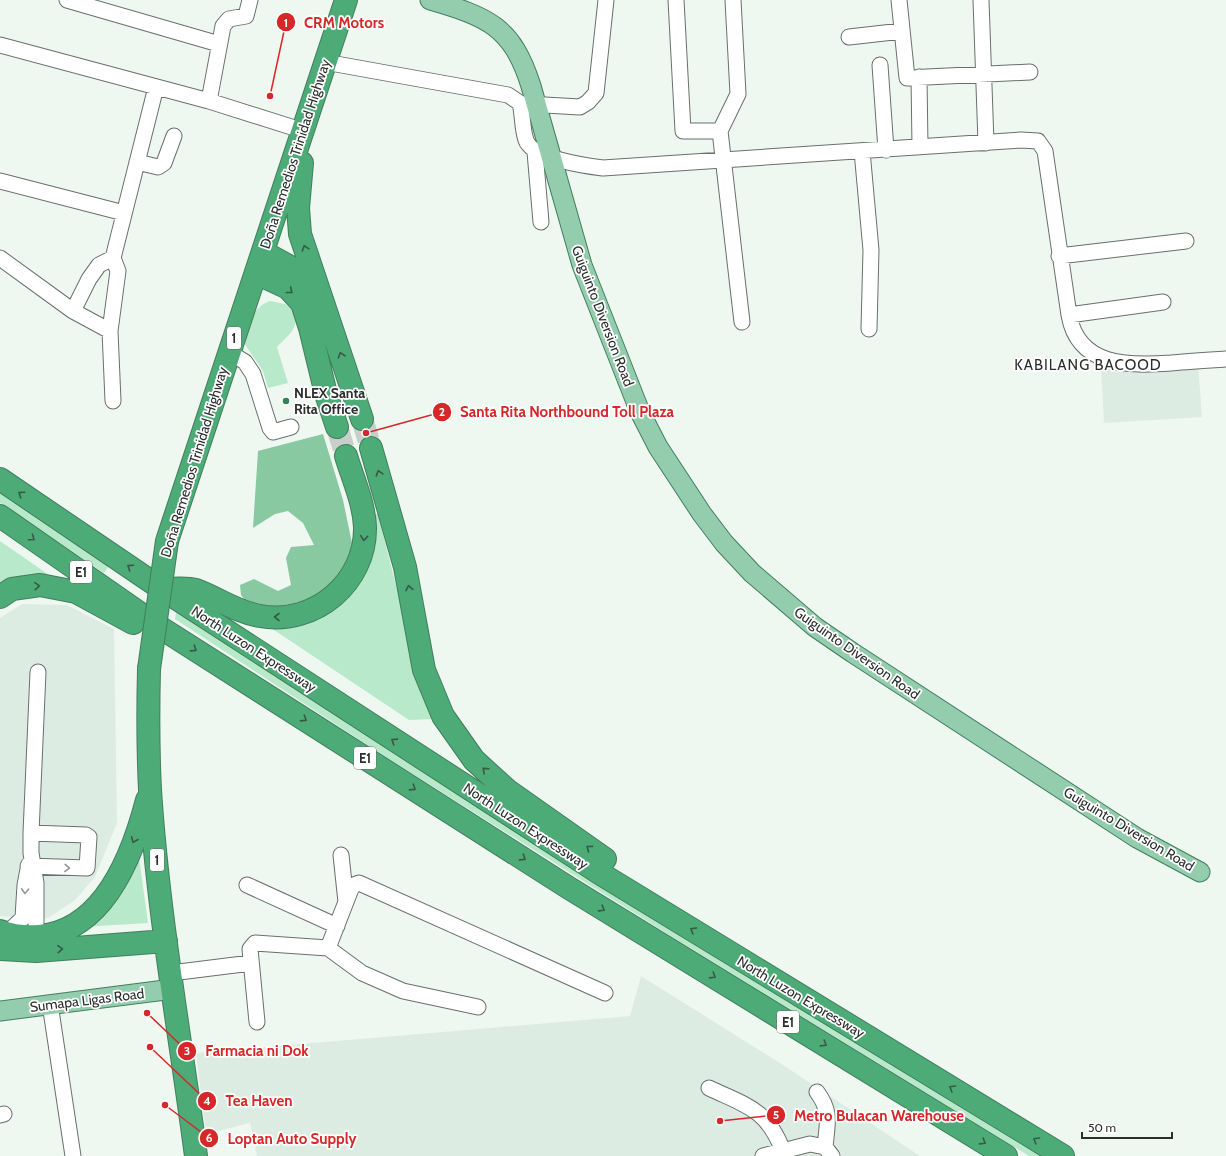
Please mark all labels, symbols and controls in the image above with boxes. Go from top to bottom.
callout: CRM Motors [276,9,392,36]
text: CRM Motors [304,14,384,32]
text: 1 [284,15,288,30]
street label: Doña Remedios Trinidad Highway [256,57,334,251]
street label: Guiguinto Diversion Road [568,243,638,389]
one-way arrow [301,244,310,251]
one-way arrow [286,286,293,293]
road number: 1 [227,327,241,349]
one-way arrow [338,352,346,359]
district label: KABILANG BACOOD [1014,356,1162,374]
street label: Doña Remedios Trinidad Highway [156,365,232,559]
place label: NLEX Santa Rita Office [294,384,365,418]
marker: NLEX Santa Rita Office [281,396,291,406]
callout: Santa Rita Northbound Toll Plaza [432,398,682,425]
text: Santa Rita Northbound Toll Plaza [460,403,675,421]
text: 2 [439,404,445,419]
one-way arrow [375,470,384,477]
one-way arrow [19,492,26,499]
one-way arrow [28,533,35,541]
one-way arrow [360,535,369,541]
road number: E1 [70,561,92,583]
one-way arrow [127,564,134,572]
one-way arrow [33,582,40,591]
one-way arrow [405,585,414,591]
street label: North Luzon Expressway [188,602,320,696]
street label: Guiguinto Diversion Road [791,603,923,703]
one-way arrow [274,613,280,621]
one-way arrow [190,644,197,651]
one-way arrow [299,714,306,721]
one-way arrow [392,738,399,745]
road number: E1 [354,747,376,769]
one-way arrow [482,767,490,774]
street label: North Luzon Expressway [460,779,592,873]
street label: Guiguinto Diversion Road [1060,783,1198,875]
one-way arrow [409,784,416,791]
one-way arrow [130,836,138,843]
one-way arrow [586,846,593,853]
road number: 1 [150,849,164,871]
one-way arrow [519,854,526,861]
one-way arrow [64,863,70,872]
one-way arrow [20,888,29,894]
one-way arrow [598,904,605,911]
one-way arrow [690,928,697,935]
one-way arrow [57,945,63,954]
street label: North Luzon Expressway [734,952,868,1042]
one-way arrow [709,972,716,979]
street label: Sumapa Ligas Road [29,984,145,1016]
road number: E1 [777,1011,799,1033]
callout: Farmacia ni Dok [177,1037,317,1064]
one-way arrow [820,1040,827,1047]
text: Farmacia ni Dok [205,1042,309,1060]
text: 3 [184,1043,190,1058]
one-way arrow [949,1086,956,1093]
callout: Tea Haven [197,1087,301,1114]
text: Tea Haven [225,1092,293,1110]
text: 4 [203,1093,211,1108]
callout: Metro Bulacan Warehouse [766,1102,972,1129]
text: 5 [773,1107,779,1122]
text: Metro Bulacan Warehouse [794,1107,964,1125]
scale bar [1082,1114,1172,1140]
text: 50 m [1088,1120,1116,1135]
callout: Loptan Auto Supply [199,1125,364,1152]
text: 6 [206,1130,213,1145]
text: Loptan Auto Supply [227,1130,358,1148]
one-way arrow [979,1137,986,1144]
one-way arrow [1033,1137,1040,1144]

